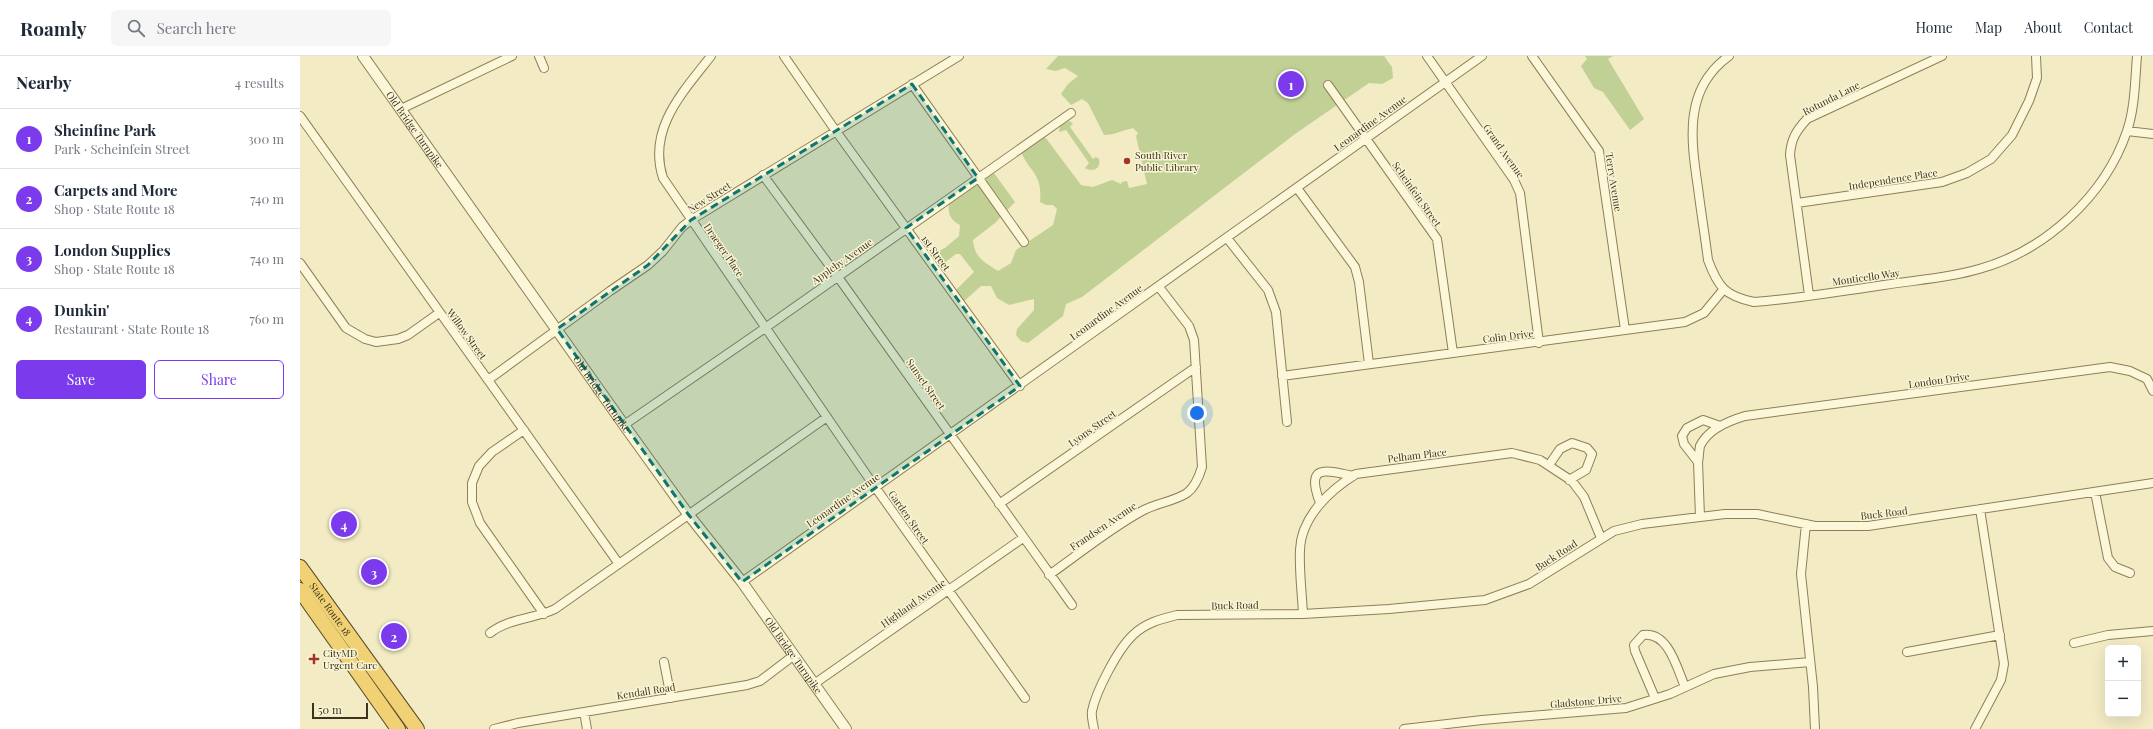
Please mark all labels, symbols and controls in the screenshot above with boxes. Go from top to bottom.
search box [111,10,391,46]
text: Roamly [20,15,87,41]
icon: search [125,17,147,39]
text: Search here [157,18,236,38]
text: Home [1915,18,1953,37]
text: Map [1975,18,2002,37]
text: About [2024,18,2062,37]
text: Contact [2084,18,2133,37]
pin: 1 [1278,69,1304,99]
text: Nearby [16,71,71,93]
text: 4 results [235,74,284,91]
street label: Rotunda Lane [1800,78,1862,118]
street label: Old Bridge Turnpike [383,88,447,171]
street label: Leonardine Avenue [1331,92,1409,154]
text: Sheinfine Park [54,120,156,140]
street label: Grand Avenue [1480,121,1528,181]
text: 1 [27,130,31,147]
text: 300 m [248,130,284,147]
text: Park · Scheinfein Street [54,140,190,157]
place label: South River Public Library [1135,148,1199,174]
street label: Terry Avenue [1602,151,1626,213]
marker: South River Public Library [1122,156,1132,166]
street label: Scheinfein Street [1389,159,1445,230]
street label: Independence Place [1848,165,1938,193]
street label: New Street [685,178,734,216]
text: Carpets and More [54,180,178,200]
text: 2 [26,190,32,207]
text: 740 m [250,190,284,207]
text: Shop · State Route 18 [54,200,175,217]
street label: Draeger Place [701,220,747,280]
street label: 1st Street [918,232,954,274]
street label: Appleby Avenue [808,235,875,288]
text: London Supplies [54,240,171,260]
text: 3 [26,250,32,267]
text: 740 m [250,250,284,267]
text: Shop · State Route 18 [54,260,175,277]
street label: Monticello Way [1831,265,1901,289]
street label: Leonardine Avenue [1067,281,1145,343]
text: Dunkin' [54,300,109,320]
street label: Willow Street [443,305,490,363]
text: 4 [26,310,32,327]
text: 760 m [249,310,284,327]
text: Restaurant · State Route 18 [54,320,209,337]
street label: Colin Drive [1482,326,1534,346]
street label: Old Bridge Turnpike [570,353,634,435]
street label: Sunset Street [903,356,949,413]
button: Save [16,360,146,399]
button: Share [154,360,284,399]
street label: London Drive [1908,369,1970,391]
your location [1187,403,1207,423]
street label: Lyons Street [1065,406,1119,450]
street label: Pelham Place [1387,444,1447,466]
street label: Leonardine Avenue [804,469,882,531]
street label: Garden Street [885,487,933,547]
street label: Frandsen Avenue [1067,499,1139,553]
street label: Buck Road [1860,503,1909,523]
pin: 4 [331,509,357,539]
street label: Buck Road [1532,536,1580,574]
pin: 3 [361,557,387,587]
street label: Highland Avenue [878,575,948,631]
street label: State Route 18 [306,580,355,639]
street label: Buck Road [1211,598,1259,612]
street label: Old Bridge Turnpike [762,614,826,696]
pin: 2 [381,621,407,651]
map controls [2105,645,2141,717]
button: + [2105,645,2141,681]
place label: CityMD Urgent Care [323,646,377,672]
marker: CityMD Urgent Care [308,653,320,665]
street label: Kendall Road [616,679,677,703]
button: − [2105,681,2141,717]
street label: Gladstone Drive [1549,691,1623,711]
scale bar [312,701,368,720]
text: 50 m [318,702,342,717]

